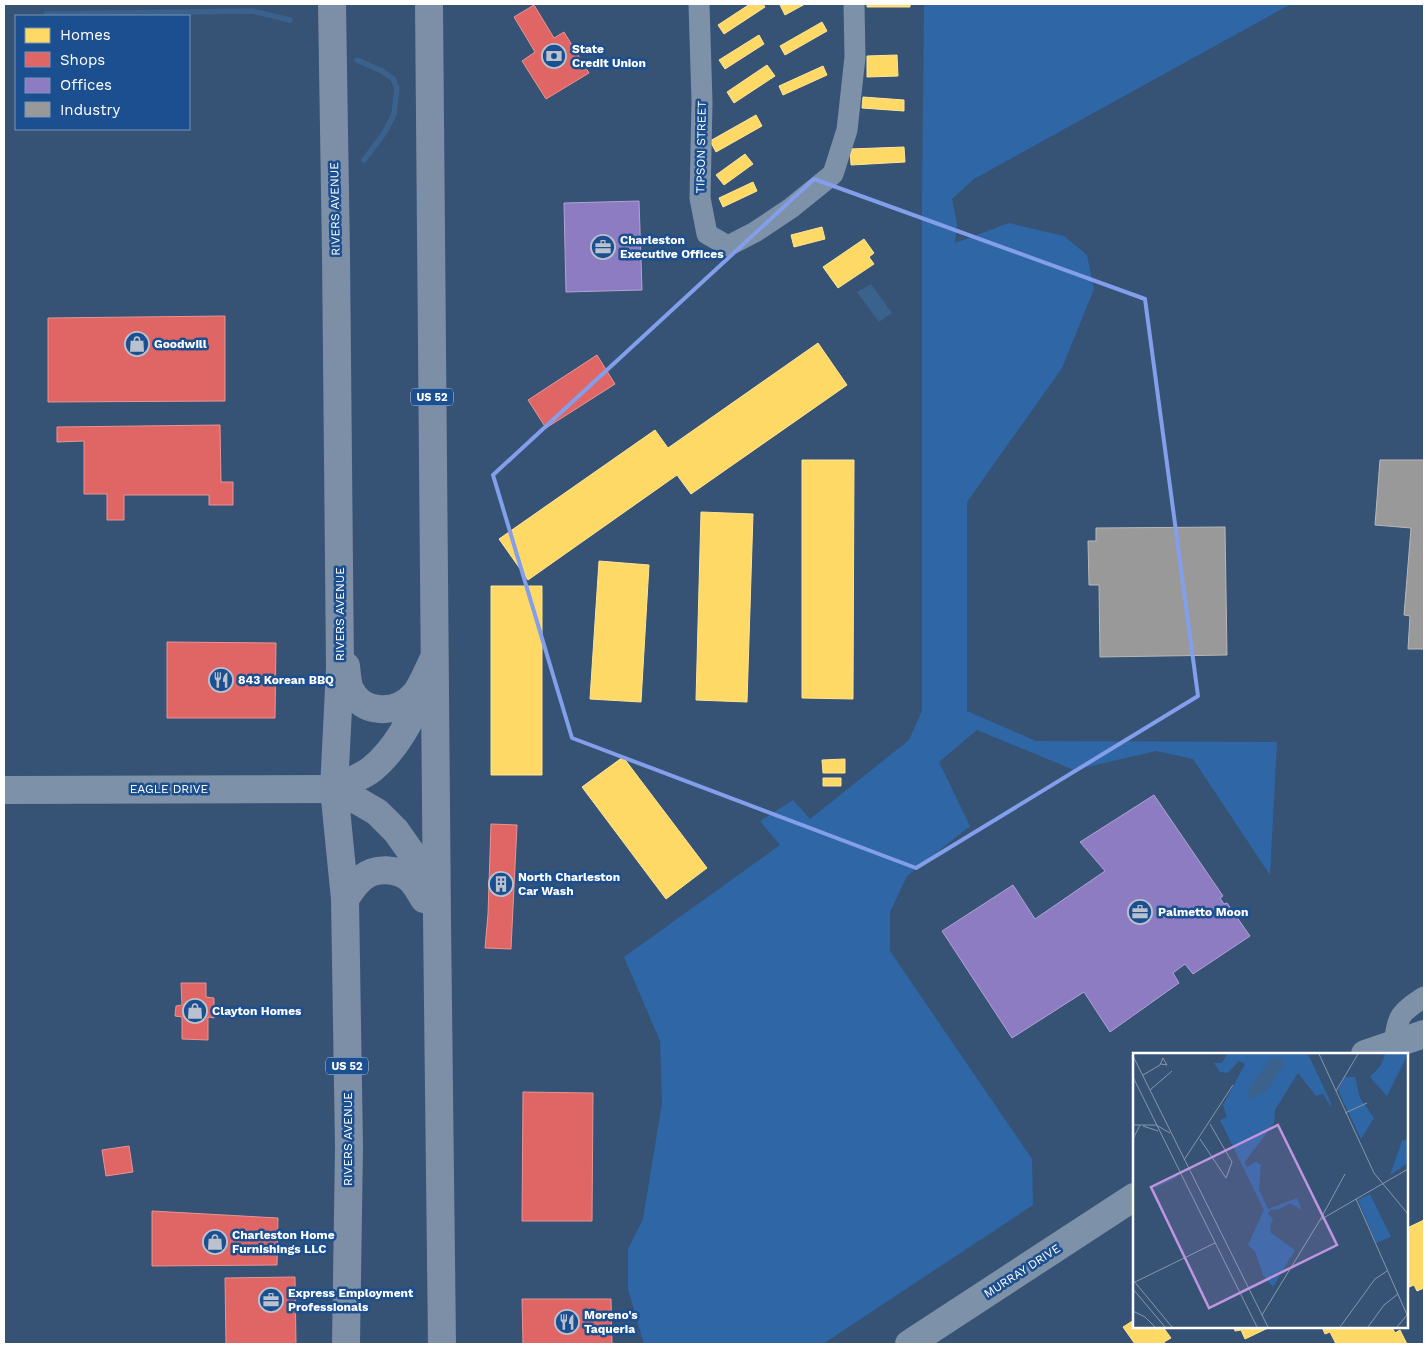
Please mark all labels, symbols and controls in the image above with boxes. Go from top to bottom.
legend [15,15,190,130]
text: Homes [60,26,111,44]
place label: State Credit Union [572,42,646,70]
bank icon: State Credit Union [541,43,567,69]
text: Shops [60,51,105,69]
text: Offices [60,76,112,94]
street label: TIPSON STREET [693,100,709,194]
text: Industry [60,101,121,119]
street label: RIVERS AVENUE [327,162,343,256]
place label: Charleston Executive Offices [620,233,724,261]
office icon: Charleston Executive Offices [590,234,616,260]
shop icon: Goodwill [124,331,150,357]
place label: Goodwill [154,337,207,351]
road number: US 52 [411,388,453,406]
street label: RIVERS AVENUE [333,567,347,661]
restaurant icon: 843 Korean BBQ [208,667,234,693]
place label: 843 Korean BBQ [238,673,334,687]
street label: EAGLE DRIVE [130,782,209,796]
place label: North Charleston Car Wash [518,870,620,898]
building icon: North Charleston Car Wash [488,871,514,897]
office icon: Palmetto Moon [1127,899,1153,925]
place label: Palmetto Moon [1158,905,1248,919]
shop icon: Clayton Homes [182,998,208,1024]
place label: Clayton Homes [212,1004,302,1018]
inset map [1133,1053,1408,1328]
road number: US 52 [326,1058,368,1074]
street label: RIVERS AVENUE [341,1092,355,1186]
place label: Charleston Home Furnishings LLC [232,1228,335,1256]
shop icon: Charleston Home Furnishings LLC [202,1229,228,1255]
street label: MURRAY DRIVE [981,1241,1063,1301]
place label: Express Employment Professionals [288,1286,414,1314]
office icon: Express Employment Professionals [258,1287,284,1313]
place label: Moreno's Taqueria [584,1308,638,1336]
restaurant icon: Moreno's Taqueria [554,1309,580,1335]

